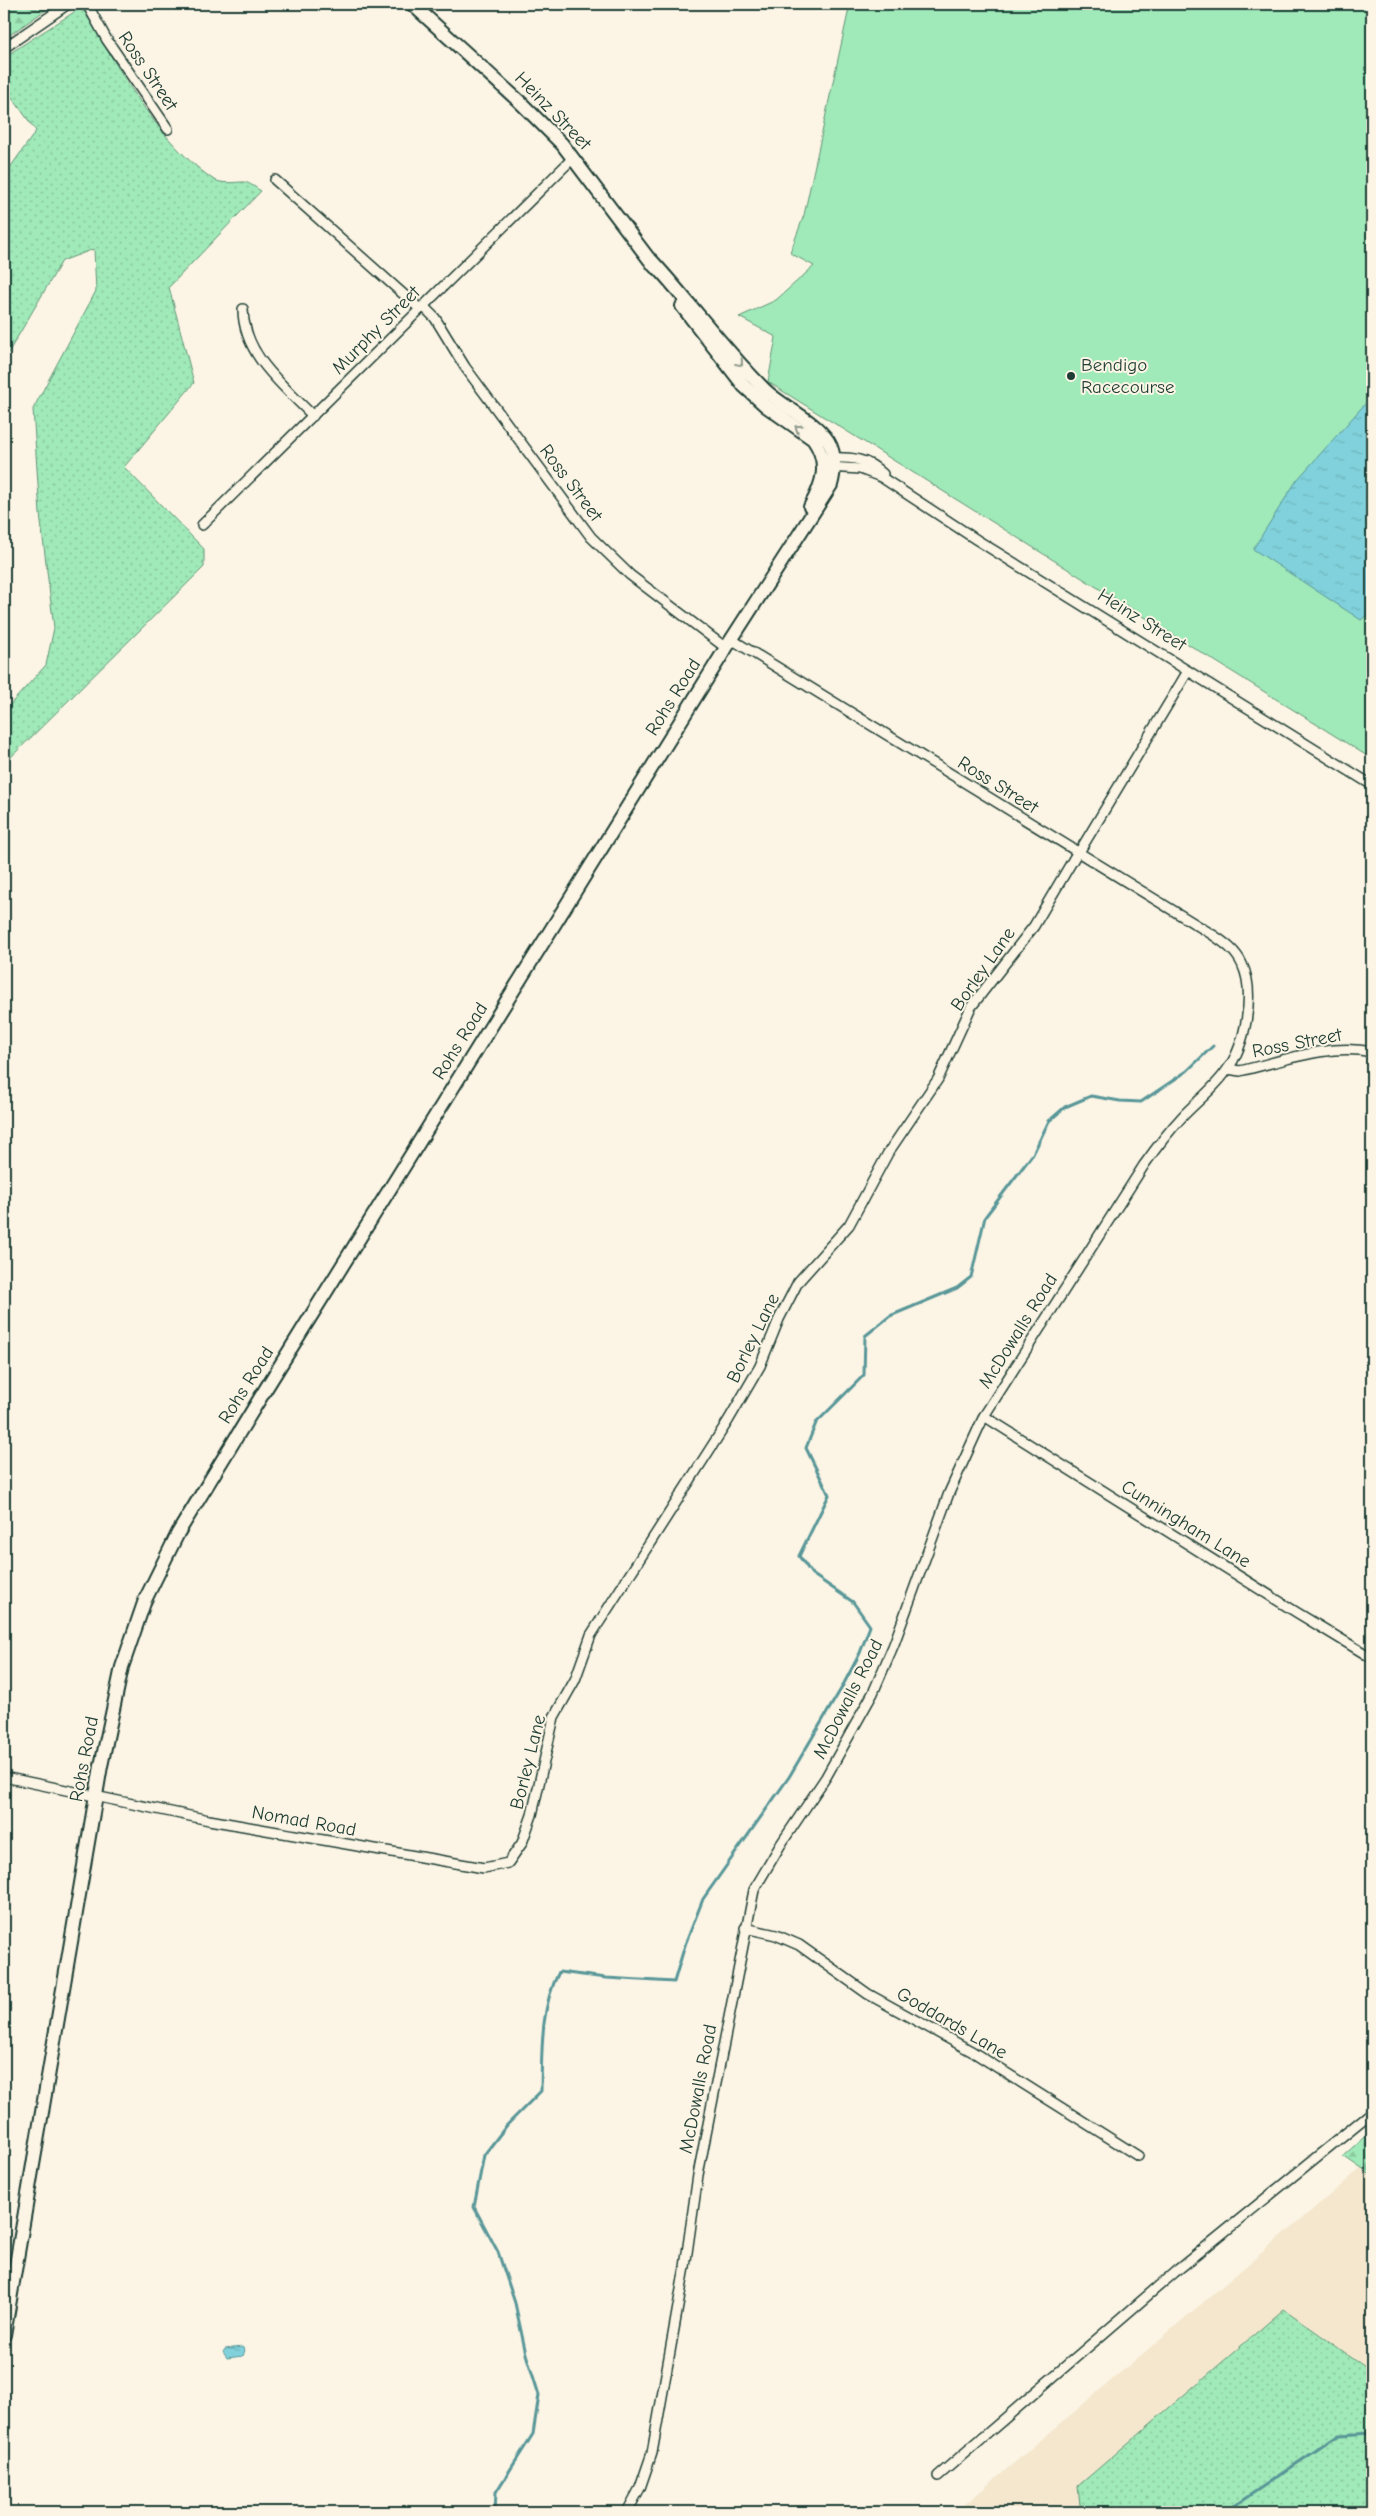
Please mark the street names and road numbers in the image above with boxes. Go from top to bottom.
street label: Ross Street [114,27,183,115]
street label: Heinz Street [510,67,596,155]
street label: Murphy Street [327,281,425,379]
street label: Ross Street [535,440,607,526]
street label: Heinz Street [1094,584,1191,656]
street label: Rohs Road [641,654,705,740]
street label: Ross Street [954,752,1043,819]
street label: Borley Lane [946,923,1020,1015]
street label: Rohs Road [428,998,492,1084]
street label: Ross Street [1250,1023,1344,1062]
street label: McDowalls Road [974,1269,1062,1393]
street label: Borley Lane [722,1290,784,1386]
street label: Rohs Road [214,1342,278,1428]
street label: Cunningham Lane [1117,1475,1255,1573]
street label: McDowalls Road [808,1635,888,1763]
street label: Borley Lane [506,1712,550,1812]
street label: Rohs Road [65,1714,103,1804]
street label: Nomad Road [250,1801,358,1841]
street label: Goddards Lane [893,1982,1011,2064]
street label: McDowalls Road [675,2022,721,2156]

